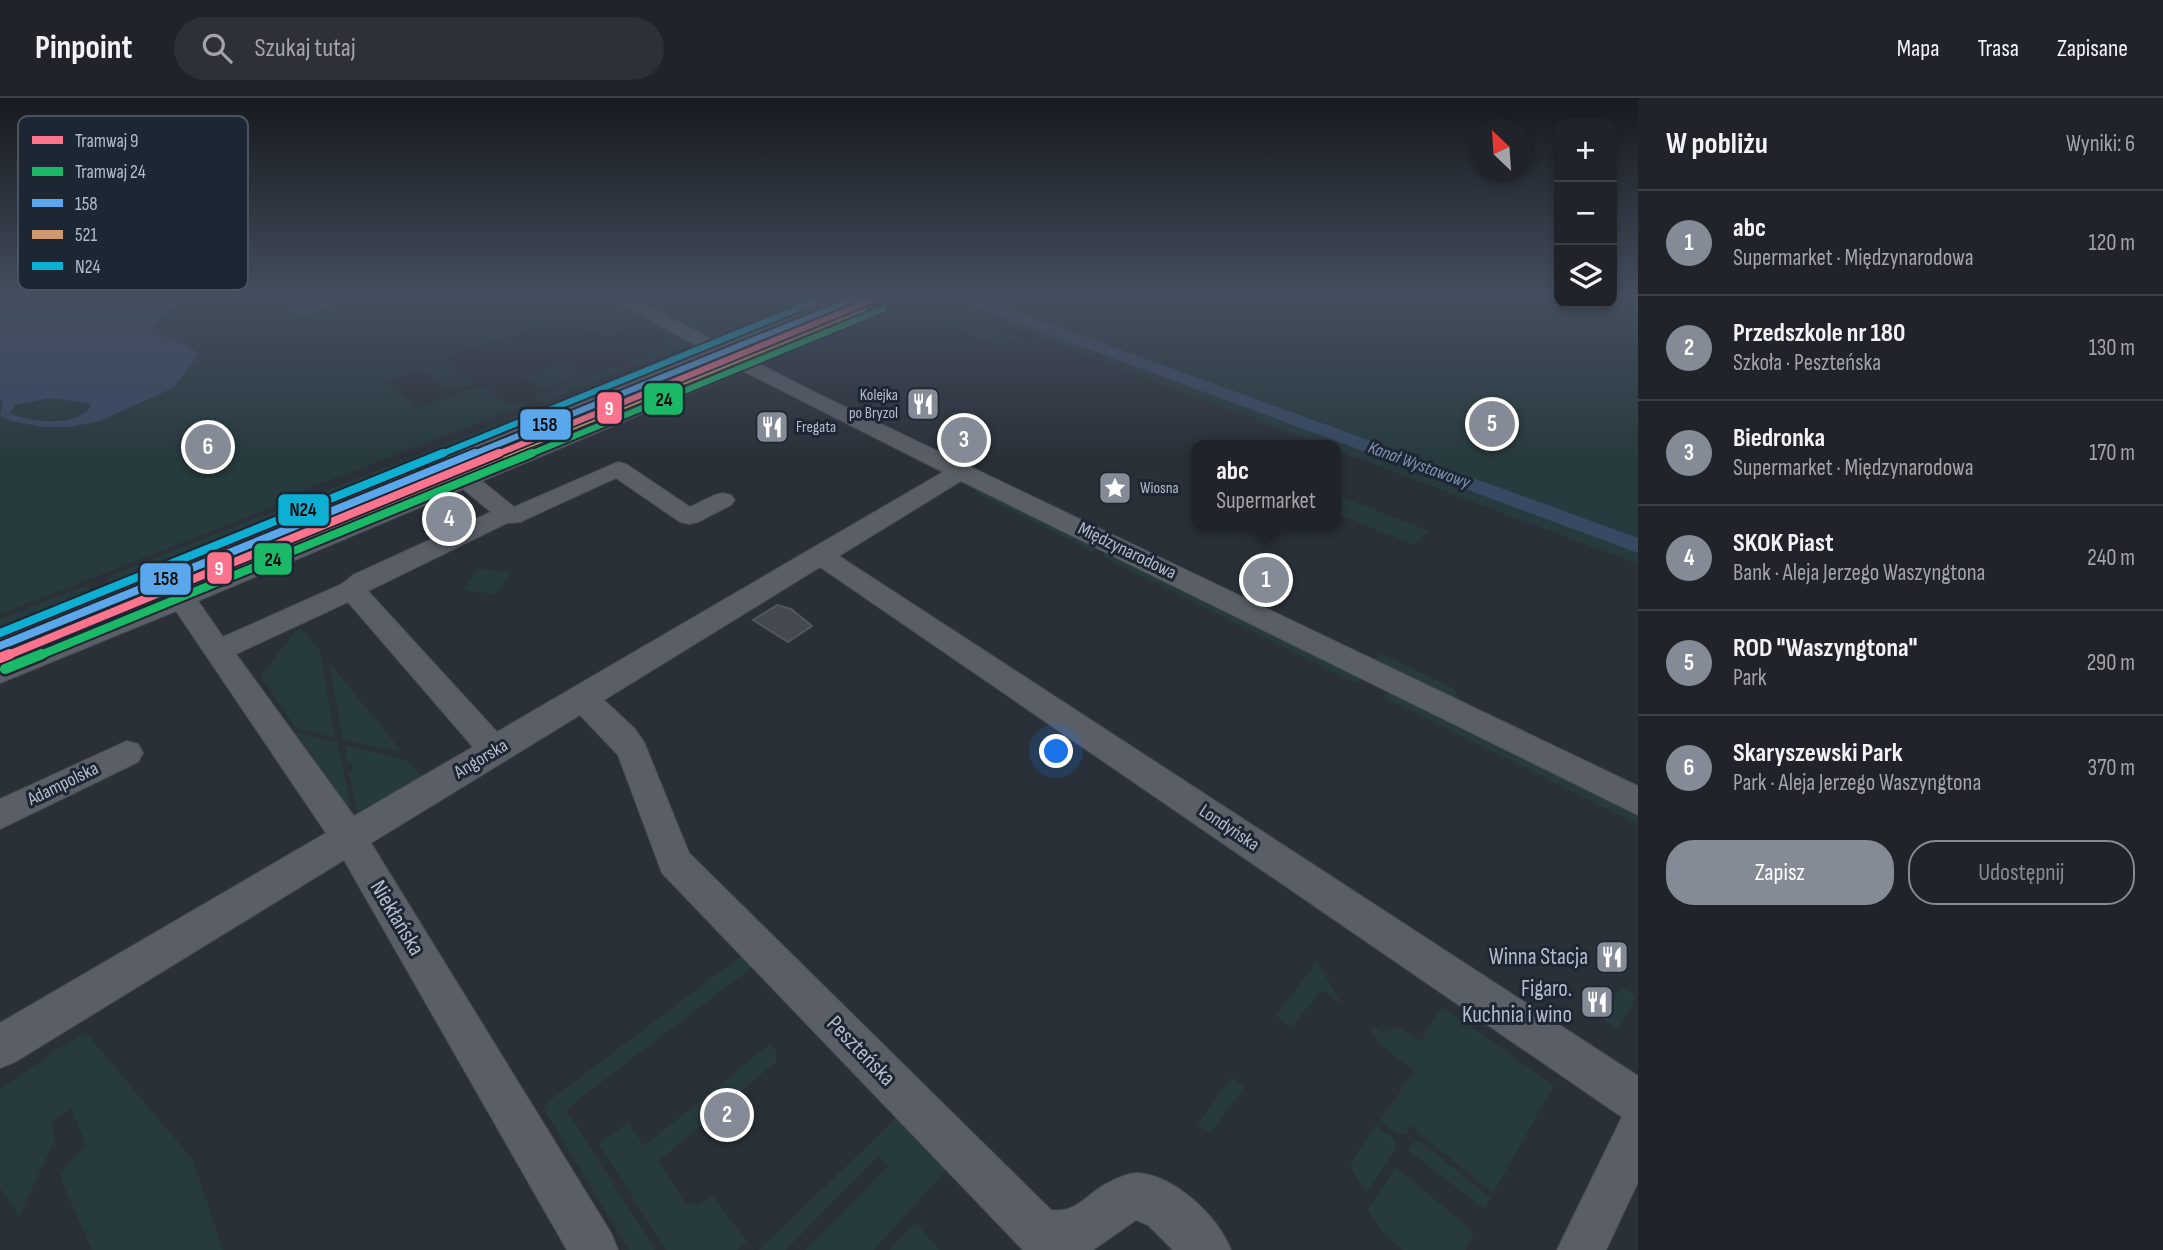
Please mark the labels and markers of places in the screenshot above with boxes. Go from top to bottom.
restaurant icon: Kolejka po Bryzol [904,385,942,423]
place label: Kolejka po Bryzol [849,386,898,423]
pin: 5 [1469,398,1515,450]
restaurant icon: Fregata [753,408,791,446]
pin: 3 [941,414,987,466]
place label: Fregata [796,418,836,437]
pin: 6 [185,421,231,473]
place icon: Wiosna [1096,469,1134,507]
place label: Wiosna [1140,479,1179,498]
pin: 4 [426,493,472,545]
pin: 1 [1243,554,1289,606]
restaurant icon: Winna Stacja [1593,938,1631,976]
place label: Winna Stacja [1489,943,1588,971]
place label: Figaro. Kuchnia i wino [1462,975,1572,1029]
restaurant icon: Figaro. Kuchnia i wino [1578,983,1616,1021]
pin: 2 [704,1089,750,1141]

